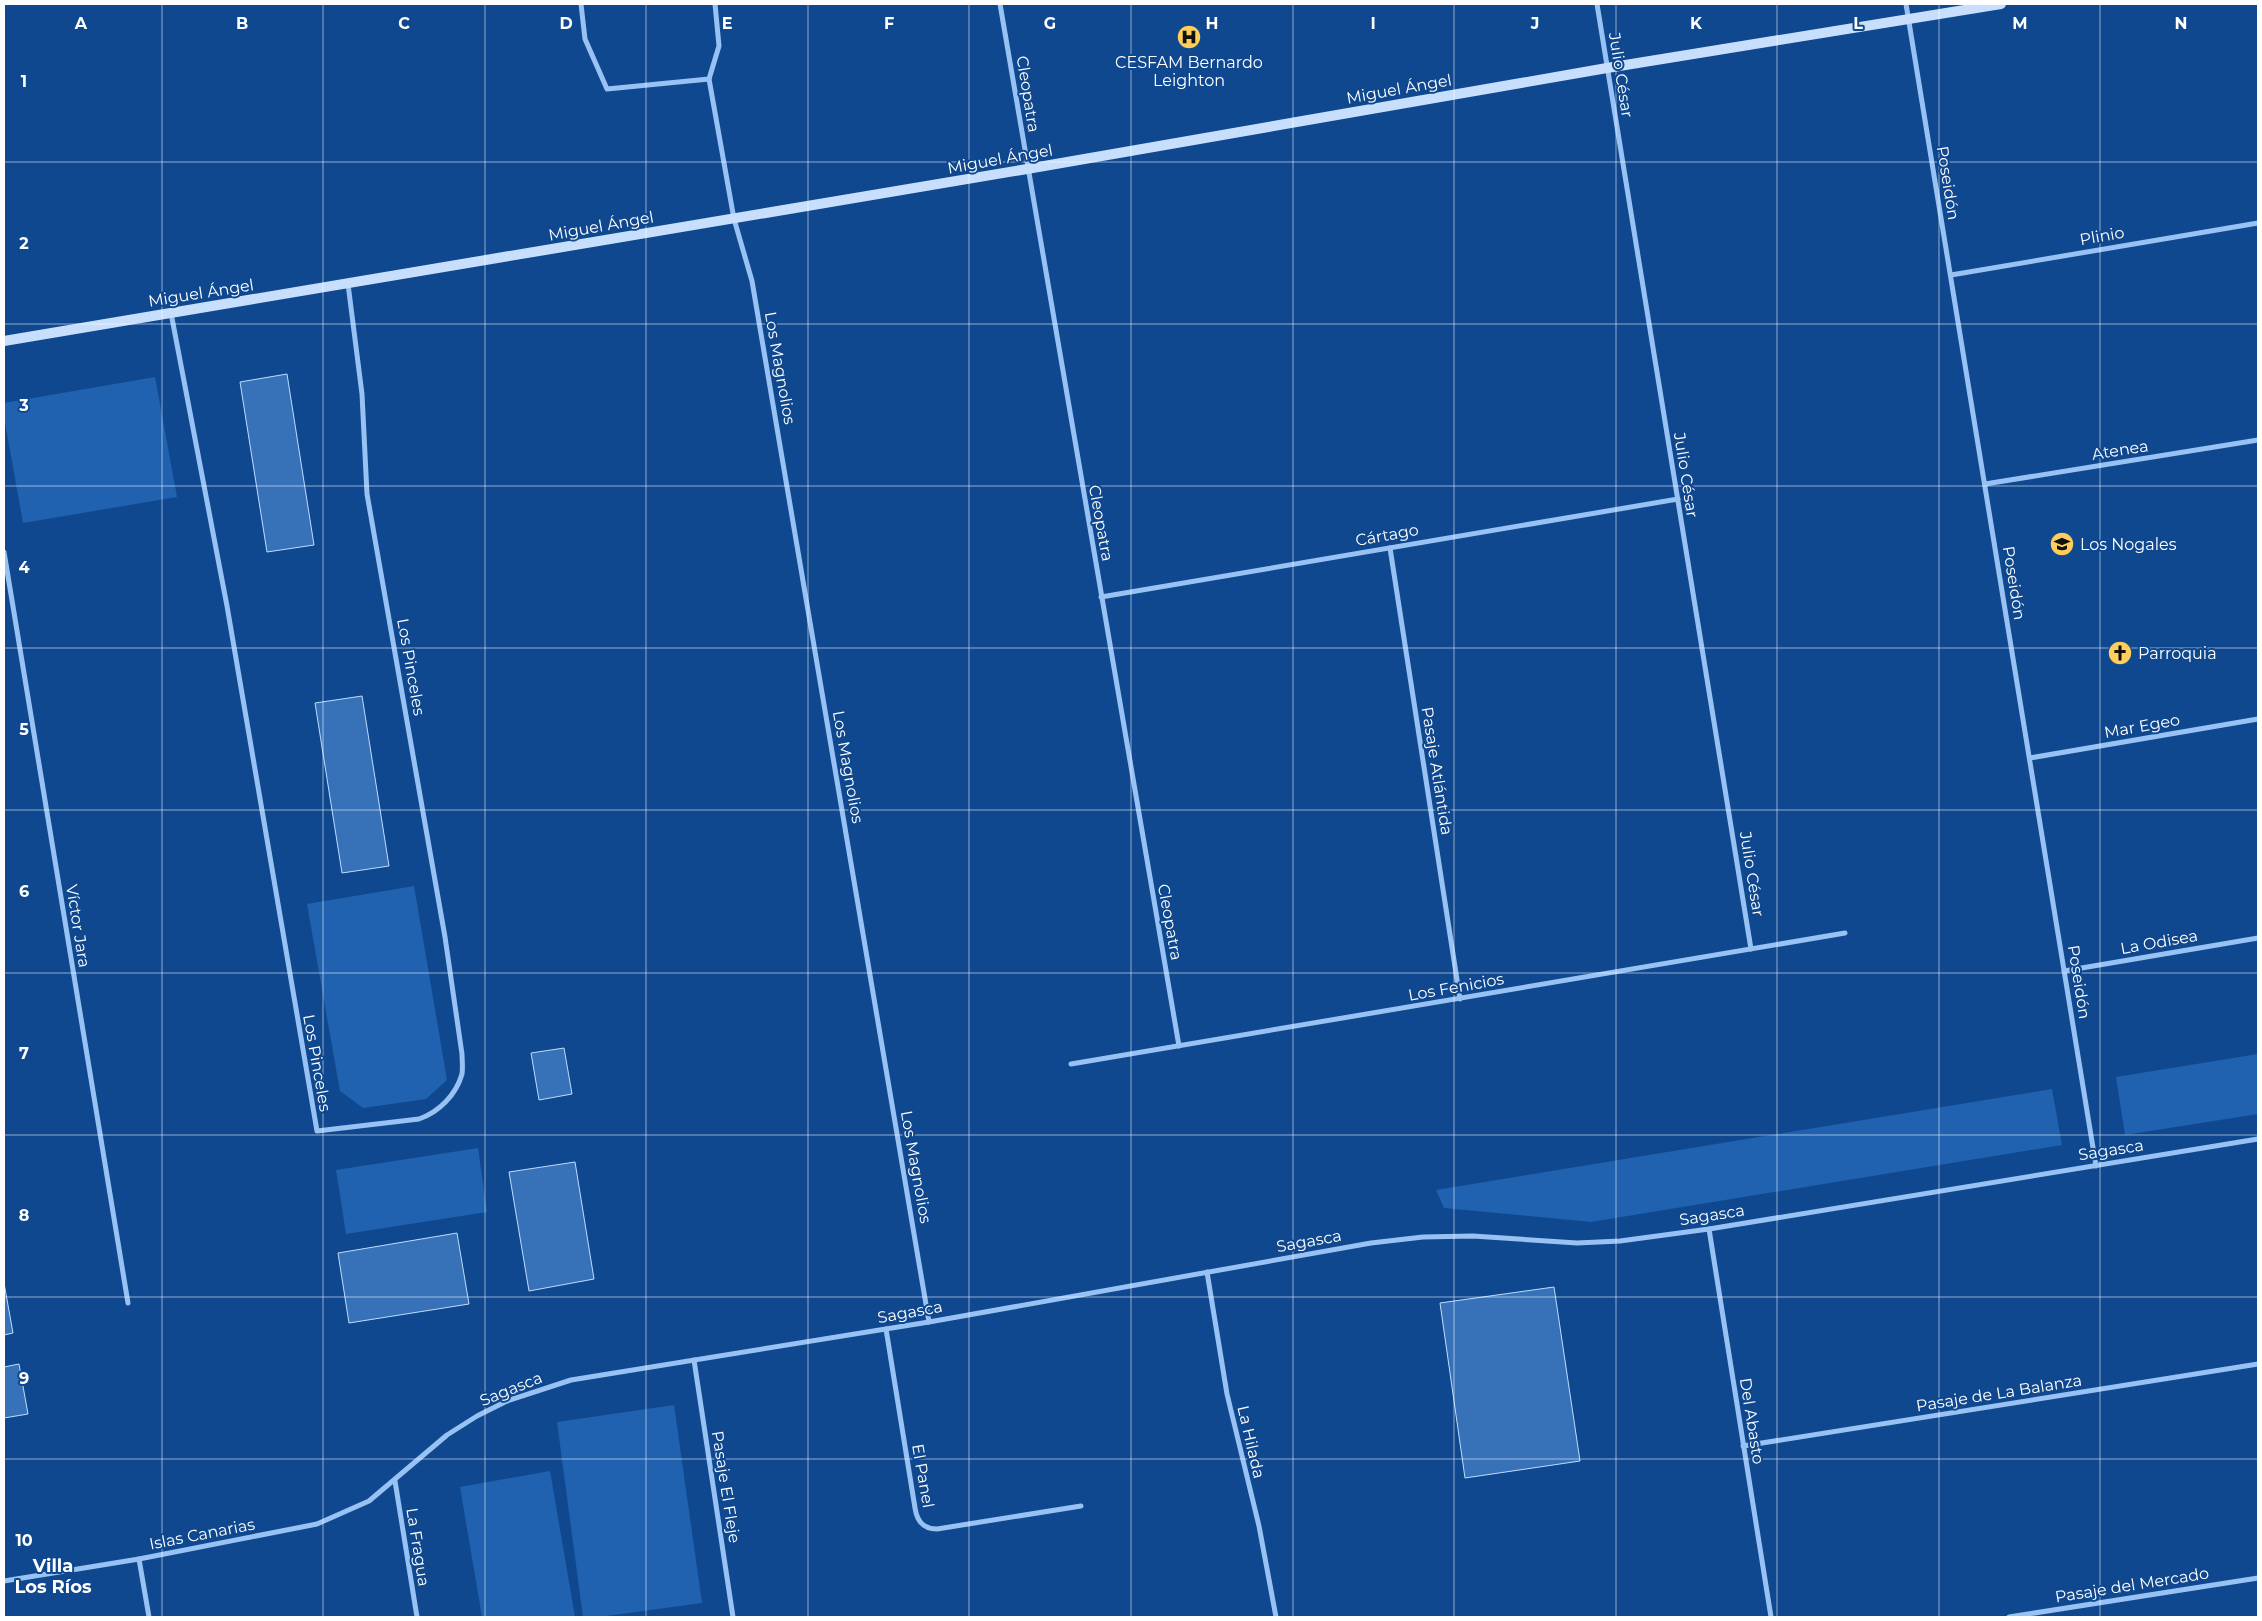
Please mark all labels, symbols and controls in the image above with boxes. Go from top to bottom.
text: A [74,14,88,33]
text: B [236,14,248,33]
text: C [398,14,410,33]
text: D [559,14,573,33]
text: E [722,14,732,33]
text: F [884,14,894,33]
text: G [1044,14,1056,33]
text: H [1206,14,1218,33]
text: I [1370,14,1376,33]
text: J [1530,14,1539,33]
text: K [1690,14,1703,33]
text: L [1853,14,1863,33]
text: M [2012,14,2028,33]
text: N [2175,14,2187,33]
hospital icon: CESFAM Bernardo Leighton [1176,24,1202,50]
street label: Julio César [1605,30,1637,119]
place label: CESFAM Bernardo Leighton [1115,53,1263,90]
street label: Cleopatra [1013,54,1043,134]
street label: Miguel Ángel [1345,70,1453,108]
text: 1 [21,72,27,91]
street label: Miguel Ángel [946,140,1054,178]
street label: Poseidón [1933,145,1963,221]
street label: Miguel Ángel [547,207,655,245]
street label: Plinio [2078,223,2126,249]
text: 2 [19,234,29,253]
street label: Miguel Ángel [147,275,255,311]
street label: Los Magnolios [761,310,799,426]
text: 3 [18,396,29,415]
street label: Julio César [1670,430,1702,519]
street label: Atenea [2090,436,2150,464]
street label: Cleopatra [1085,483,1117,563]
street label: Cártago [1354,520,1420,550]
school or university icon: Los Nogales [2049,531,2075,557]
place label: Los Nogales [2080,535,2177,554]
street label: Poseidón [1999,545,2029,621]
text: 4 [18,558,30,577]
street label: Los Pinceles [393,617,429,717]
church icon: Parroquia [2107,640,2133,666]
place label: Parroquia [2138,644,2217,663]
street label: Pasaje Atlántida [1417,705,1457,837]
street label: Los Magnolios [829,709,867,825]
street label: Mar Egeo [2103,710,2181,742]
text: 5 [19,720,29,739]
street label: Julio César [1736,829,1768,918]
text: 6 [19,882,29,901]
street label: Cleopatra [1154,882,1186,962]
street label: Víctor Jara [62,883,94,969]
street label: La Odisea [2119,926,2199,958]
street label: Poseidón [2064,944,2094,1020]
street label: Los Fenicios [1407,969,1506,1005]
street label: Los Pinceles [299,1013,335,1113]
text: 7 [19,1044,29,1063]
street label: Los Magnolios [897,1109,935,1225]
street label: Sagasca [2077,1135,2145,1165]
street label: Sagasca [1678,1200,1746,1230]
text: 8 [19,1206,29,1225]
street label: Sagasca [1275,1226,1343,1256]
street label: Sagasca [876,1297,944,1327]
street label: Sagasca [477,1368,545,1410]
text: 9 [19,1369,29,1388]
street label: Pasaje de La Balanza [1915,1371,2083,1415]
street label: Del Abasto [1736,1376,1768,1466]
street label: La Hilada [1233,1404,1269,1480]
street label: Pasaje El Fleje [708,1430,744,1544]
street label: El Panel [908,1442,938,1510]
street label: La Fragua [402,1506,434,1588]
street label: Islas Canarias [148,1514,257,1554]
text: 10 [15,1531,33,1550]
district label: Villa Los Ríos [14,1555,92,1598]
street label: Pasaje del Mercado [2054,1563,2210,1607]

